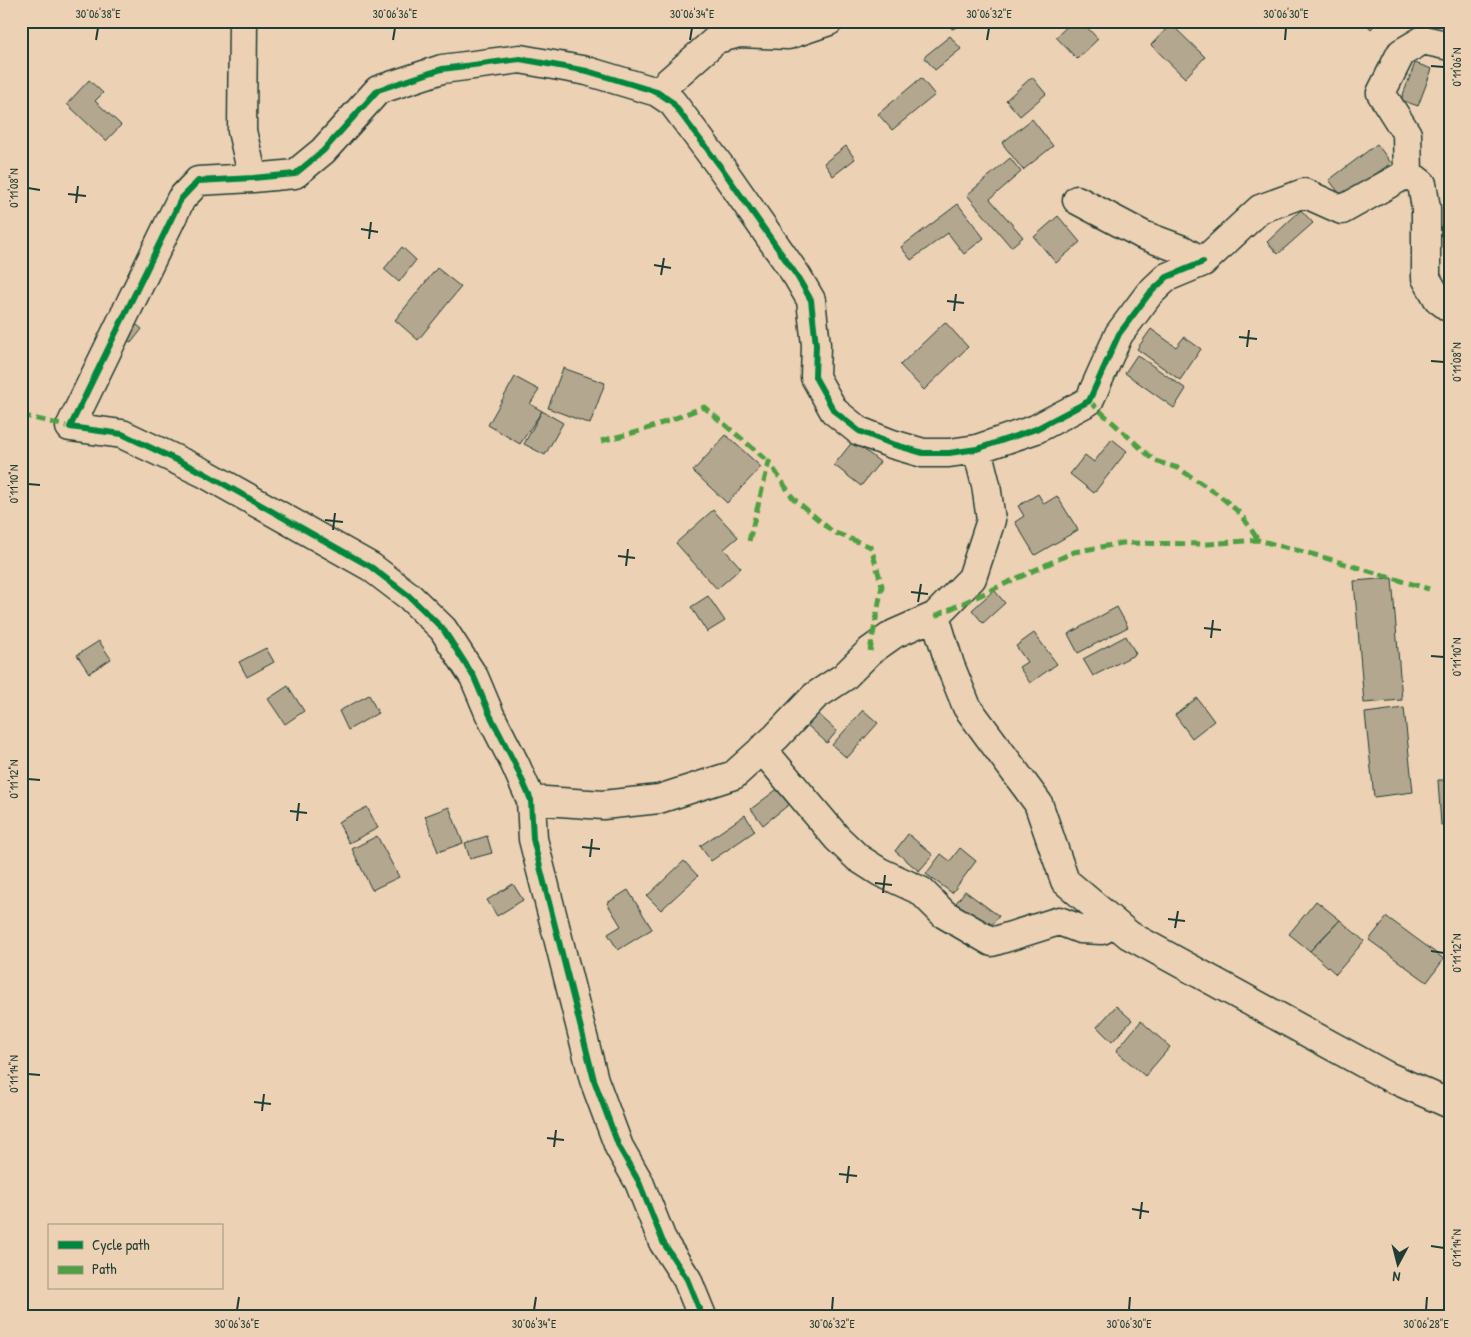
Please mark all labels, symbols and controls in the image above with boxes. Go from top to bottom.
text: 30°06'38"E [75,5,121,22]
text: 30°06'36"E [373,5,418,22]
text: 30°06'34"E [670,5,715,22]
text: 30°06'32"E [966,5,1012,22]
text: 30°06'30"E [1263,5,1309,22]
text: 0°11'06"N [1448,47,1465,87]
text: 0°11'08"N [5,168,22,208]
text: 0°11'08"N [1448,342,1465,382]
text: 0°11'10"N [5,465,22,503]
text: 0°11'10"N [1448,638,1465,676]
text: 0°11'12"N [5,760,22,798]
text: 0°11'12"N [1448,934,1465,972]
text: 0°11'14"N [5,1055,22,1093]
legend [48,1224,222,1290]
text: 0°11'14"N [1448,1229,1465,1267]
text: Cycle path [92,1234,150,1255]
north arrow [1374,1240,1424,1290]
text: Path [92,1258,117,1279]
text: N [1391,1267,1401,1287]
text: 30°06'36"E [215,1315,260,1332]
text: 30°06'34"E [512,1315,557,1332]
text: 30°06'32"E [809,1315,855,1332]
text: 30°06'30"E [1106,1315,1152,1332]
text: 30°06'28"E [1403,1315,1449,1332]

